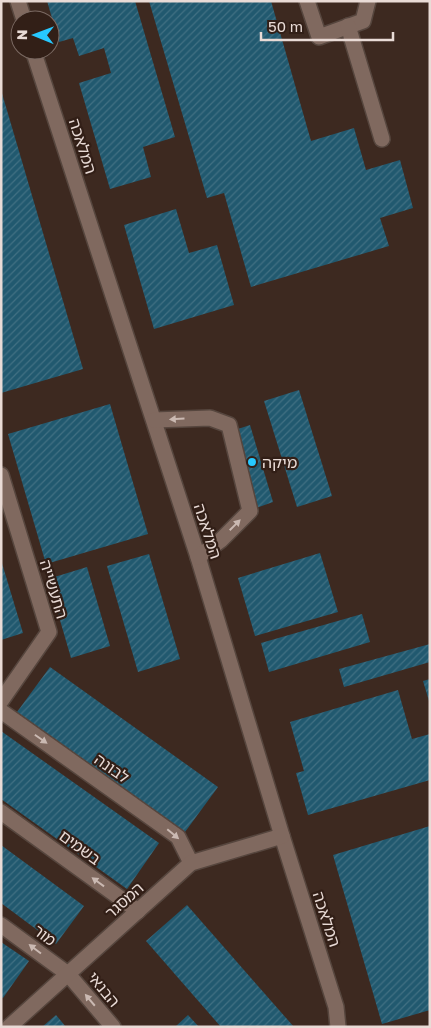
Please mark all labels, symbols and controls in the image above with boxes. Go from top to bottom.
north arrow [10,10,60,60]
scale bar [261,10,394,42]
text: 50 m [268,17,303,35]
text: N [13,29,30,40]
street label: המלאכה [65,116,101,176]
one-way arrow [169,416,185,424]
place label: מיקה [262,452,297,472]
marker: מיקה [246,456,258,468]
street label: המלאכה [190,501,226,561]
one-way arrow [229,520,241,532]
street label: התעשייה [36,557,72,621]
one-way arrow [34,734,48,744]
street label: לבונה [91,749,133,787]
street label: בשמים [55,825,105,869]
one-way arrow [166,828,178,840]
one-way arrow [91,877,105,887]
street label: המסגר [101,878,147,922]
street label: המלאכה [309,889,345,949]
street label: מור [30,920,60,950]
one-way arrow [29,944,42,955]
street label: הבנאי [84,967,124,1011]
one-way arrow [85,994,96,1007]

